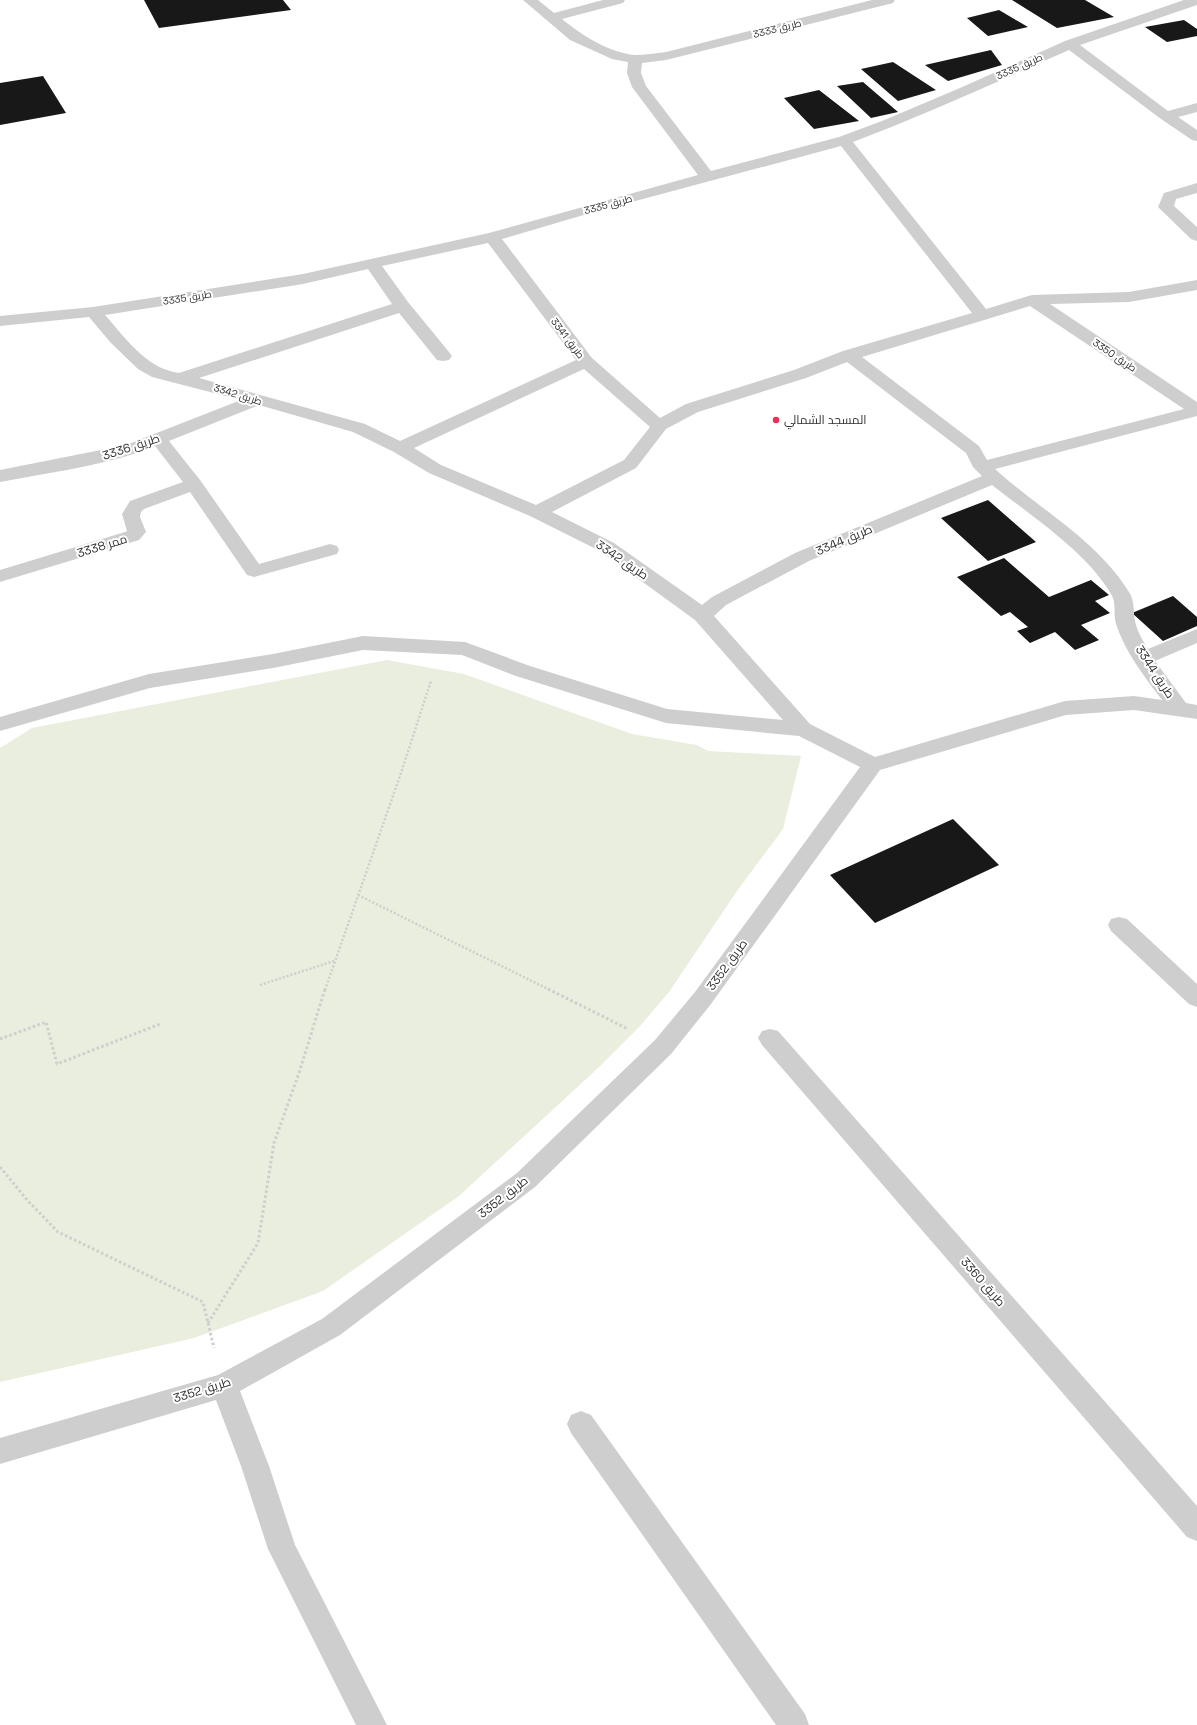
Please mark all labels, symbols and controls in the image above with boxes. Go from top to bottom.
street label: طريق 3333 [751,16,803,41]
street label: طريق 3335 [994,50,1044,82]
street label: طريق 3335 [583,192,634,217]
street label: طريق 3335 [162,287,213,308]
street label: طريق 3341 [548,315,587,361]
street label: طريق 3350 [1090,336,1139,375]
street label: طريق 3342 [212,381,264,408]
place label: المسجد الشمالي [784,412,866,430]
marker: المسجد الشمالي [771,415,781,425]
street label: طريق 3336 [100,430,162,464]
street label: طريق 3344 [813,521,875,559]
street label: ممر 3338 [75,531,129,561]
street label: طريق 3342 [593,537,651,583]
street label: طريق 3344 [1132,642,1178,702]
street label: طريق 3352 [703,936,751,994]
street label: طريق 3352 [475,1172,531,1222]
street label: طريق 3360 [957,1254,1009,1310]
street label: طريق 3352 [171,1374,233,1406]

